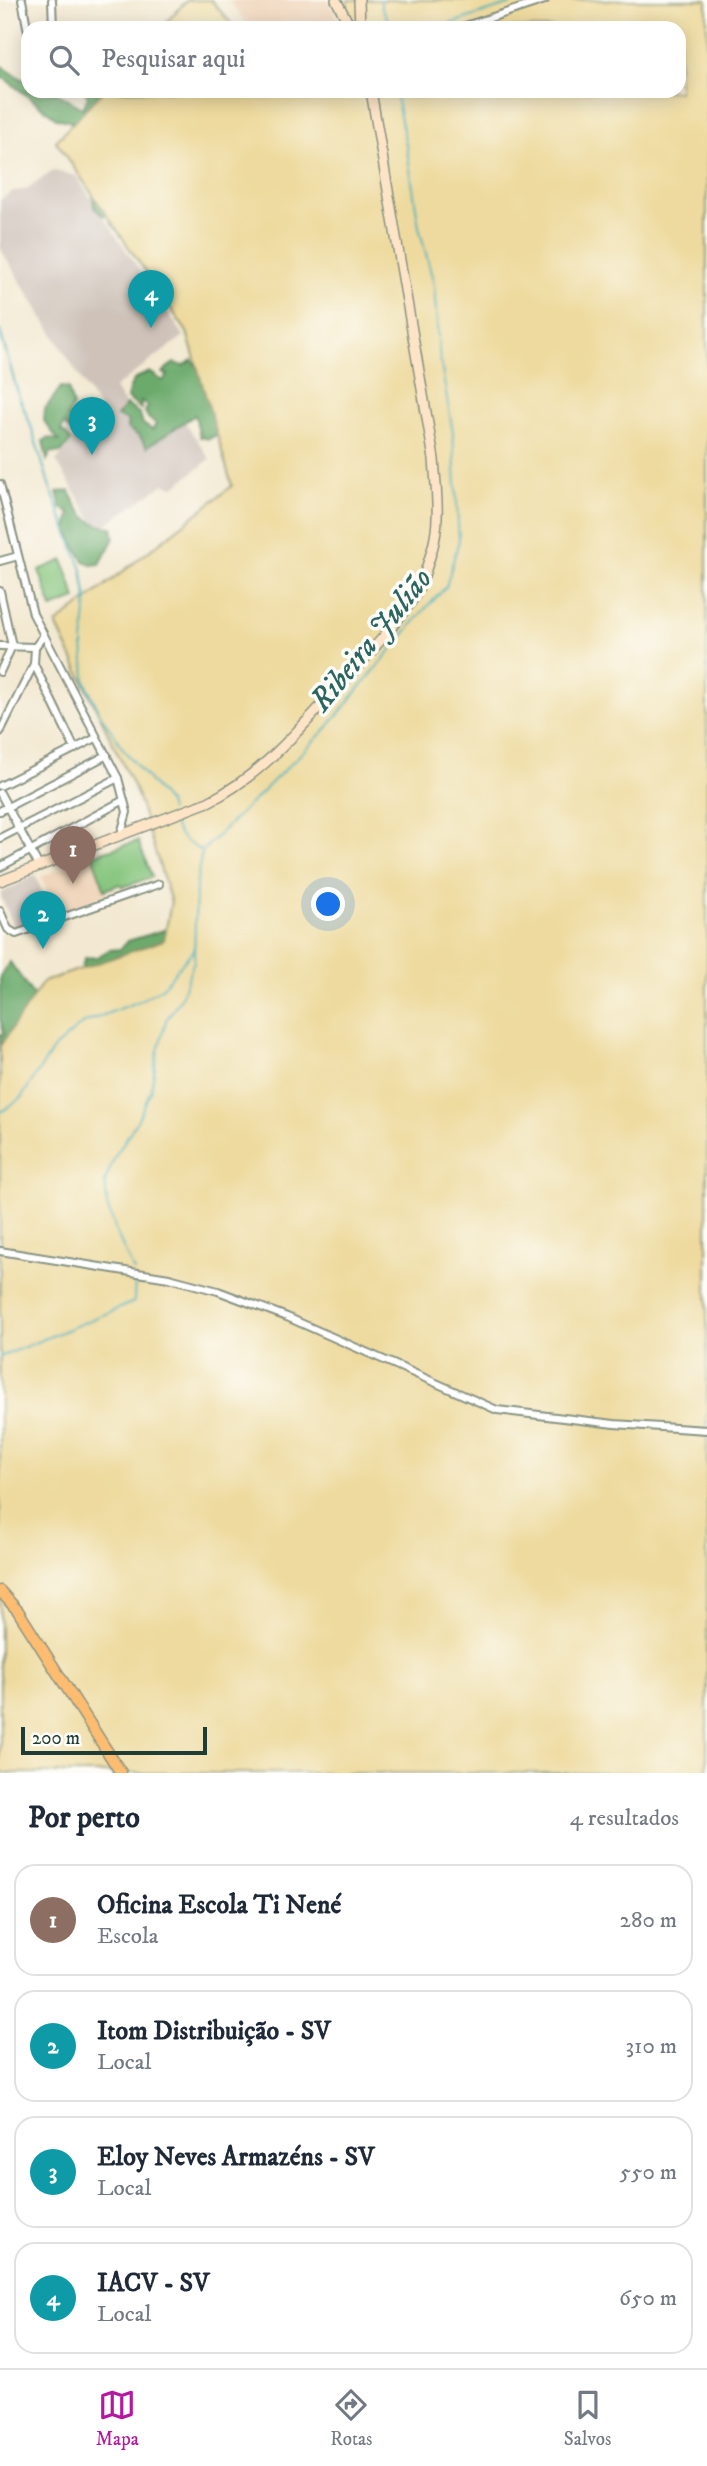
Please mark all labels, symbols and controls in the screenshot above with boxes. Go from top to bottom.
search box [21,21,686,98]
icon: search [45,41,83,79]
text: Pesquisar aqui [101,43,245,76]
pin: 4 [128,270,174,328]
pin: 3 [69,397,115,455]
water label: Ribeira Julião [301,560,442,721]
pin: 1 [50,826,96,884]
your location [311,887,345,921]
pin: 2 [20,891,66,949]
scale bar [21,1724,206,1756]
text: 200 m [32,1727,80,1750]
text: Por perto [28,1800,140,1837]
text: 4 resultados [570,1804,679,1833]
text: Oficina Escola Ti Nené [97,1889,341,1922]
text: 1 [49,1906,57,1935]
text: 280 m [620,1906,677,1935]
text: Escola [97,1922,159,1951]
text: Itom Distribuição - SV [97,2015,331,2048]
text: 2 [47,2032,59,2061]
text: 310 m [625,2032,677,2061]
text: Local [97,2048,151,2077]
text: Eloy Neves Armazéns - SV [97,2141,375,2174]
text: 3 [49,2158,57,2187]
text: 550 m [620,2158,677,2187]
text: Local [97,2174,151,2203]
text: IACV - SV [97,2267,210,2300]
text: 4 [46,2284,60,2313]
text: 650 m [619,2284,677,2313]
text: Local [97,2300,151,2329]
tab: Mapa [96,2386,139,2451]
tab: Rotas [330,2386,372,2451]
tab: Salvos [564,2386,611,2451]

